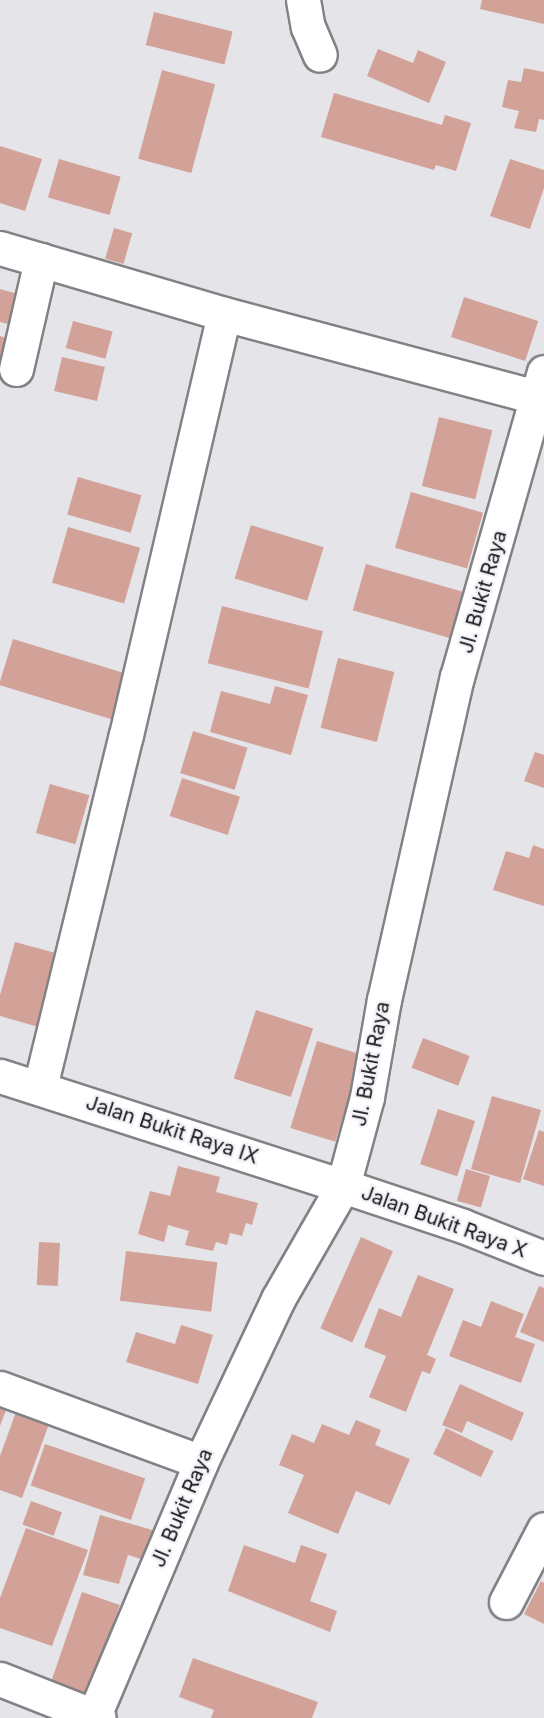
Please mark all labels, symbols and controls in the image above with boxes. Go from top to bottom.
street label: Jl. Bukit Raya [454,528,512,656]
street label: Jl. Bukit Raya [347,1000,395,1128]
street label: Jalan Bukit Raya IX [83,1091,261,1169]
street label: Jalan Bukit Raya X [358,1181,530,1263]
street label: Jl. Bukit Raya [146,1445,218,1571]

